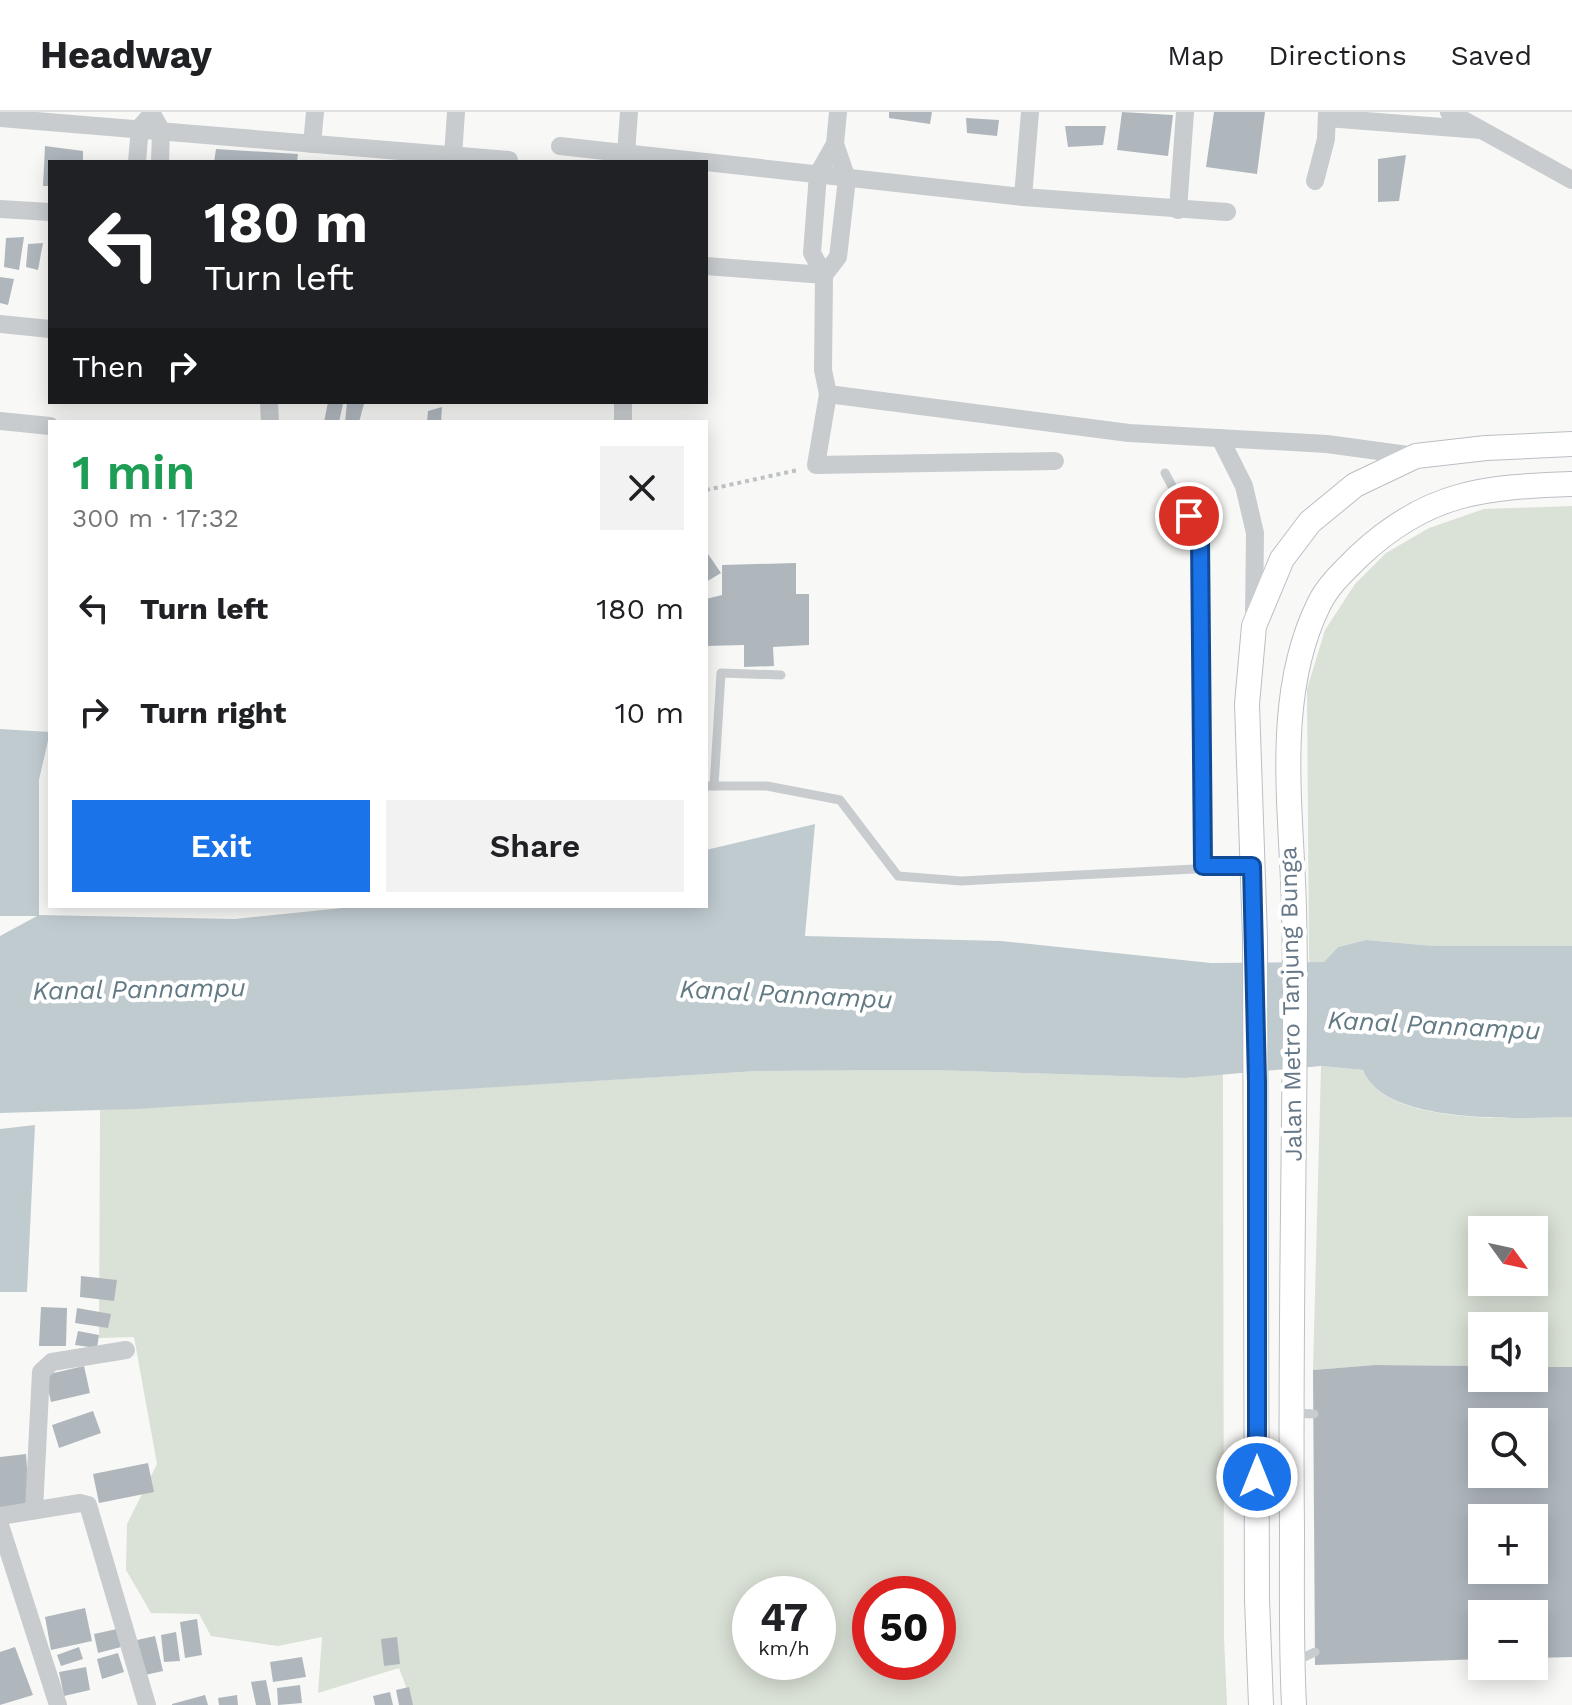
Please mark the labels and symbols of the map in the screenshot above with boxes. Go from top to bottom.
pin [1155,482,1223,550]
street label: Jalan Metro Tanjung Bunga [1274,846,1308,1162]
water label: Kanal Pannampu [32,972,246,1006]
water label: Kanal Pannampu [679,973,893,1015]
water label: Kanal Pannampu [1327,1004,1541,1046]
north arrow [1468,1216,1548,1296]
position arrow [1215,1435,1299,1519]
speed limit sign: 50 [852,1576,956,1680]

